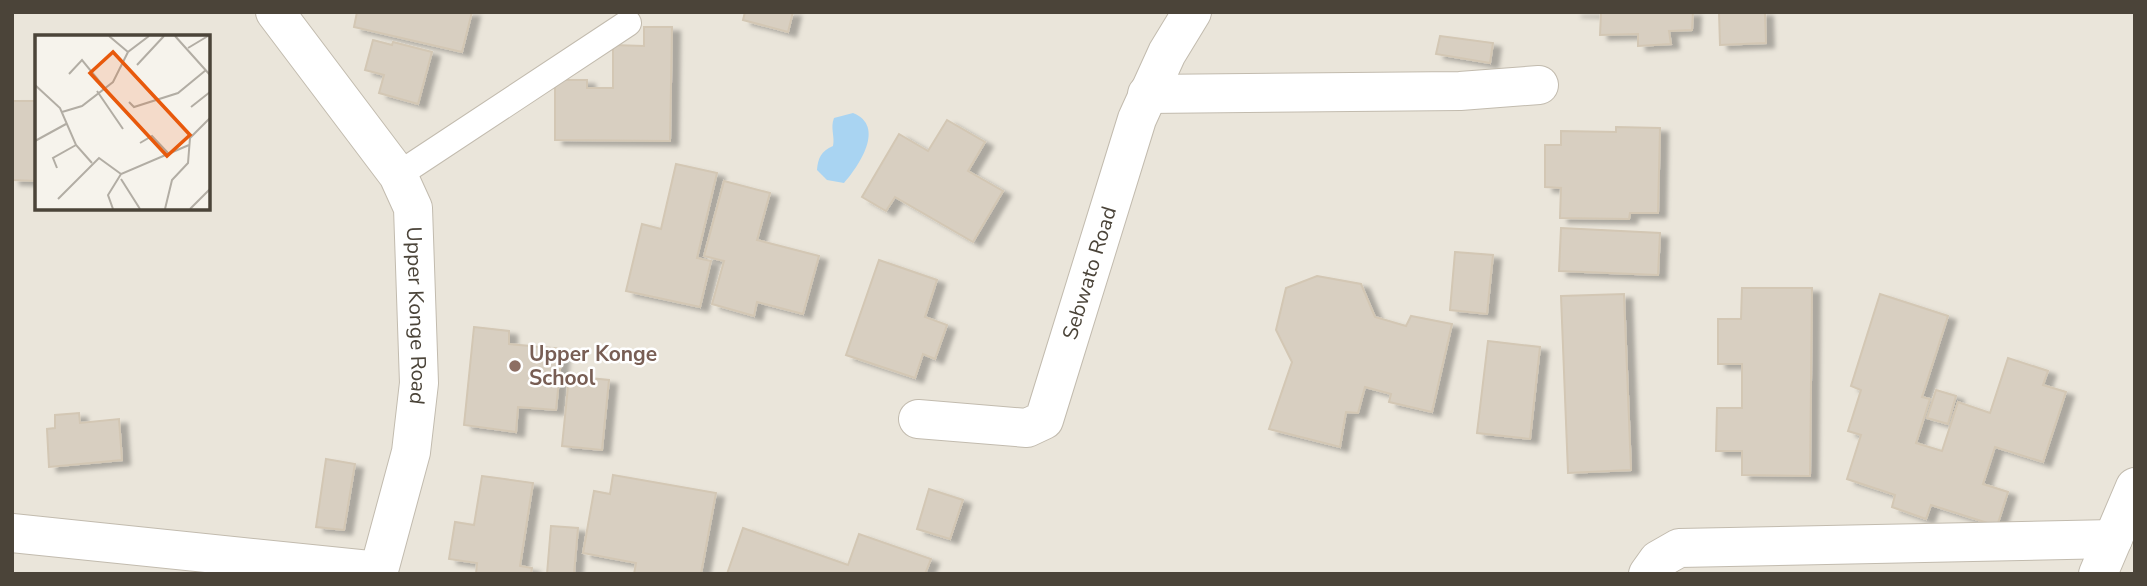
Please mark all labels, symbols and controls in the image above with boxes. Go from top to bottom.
inset map [35,35,210,210]
street label: Sebwato Road [1056,203,1123,343]
street label: Upper Konge Road [400,226,433,406]
place label: Upper Konge School [529,340,657,392]
marker: Upper Konge School [507,358,523,374]

